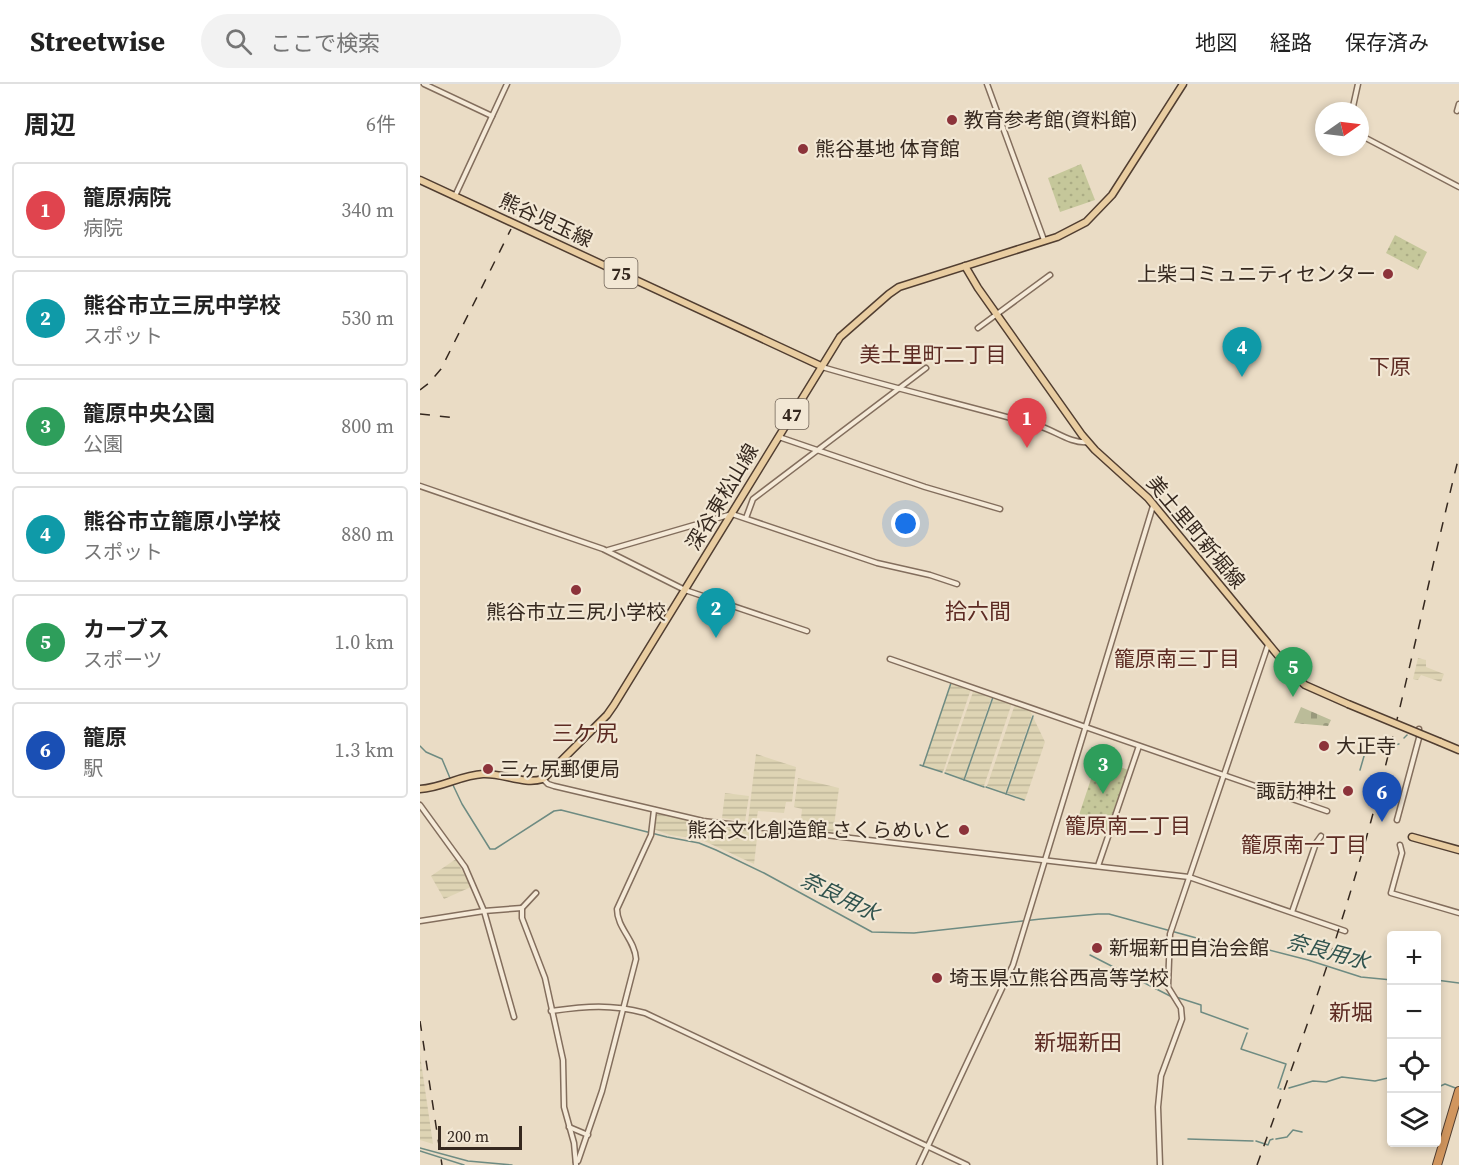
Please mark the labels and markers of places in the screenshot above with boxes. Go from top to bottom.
place label: 教育参考館(資料館) [964,106,1138,134]
marker: 教育参考館(資料館) [945,113,959,127]
place label: 熊谷基地 体育館 [815,135,960,163]
marker: 熊谷基地 体育館 [796,142,810,156]
place label: 上柴コミュニティセンター [1137,260,1376,288]
marker: 上柴コミュニティセンター [1381,267,1395,281]
pin: 4 [1222,328,1262,377]
pin: 1 [1008,398,1046,448]
marker: 熊谷市立三尻小学校 [569,583,583,597]
pin: 2 [696,588,736,638]
place label: 熊谷市立三尻小学校 [486,598,666,626]
pin: 5 [1274,648,1312,697]
place label: 大正寺 [1336,732,1396,760]
marker: 大正寺 [1317,739,1331,753]
pin: 3 [1084,744,1122,794]
place label: 三ヶ尻郵便局 [500,755,620,783]
marker: 三ヶ尻郵便局 [481,762,495,776]
pin: 6 [1362,772,1402,822]
place label: 諏訪神社 [1256,777,1336,805]
marker: 諏訪神社 [1341,784,1355,798]
place label: 熊谷文化創造館 さくらめいと [687,816,952,844]
marker: 熊谷文化創造館 さくらめいと [957,823,971,837]
place label: 新堀新田自治会館 [1109,934,1269,962]
marker: 新堀新田自治会館 [1090,941,1104,955]
place label: 埼玉県立熊谷西高等学校 [949,964,1169,992]
marker: 埼玉県立熊谷西高等学校 [930,971,944,985]

